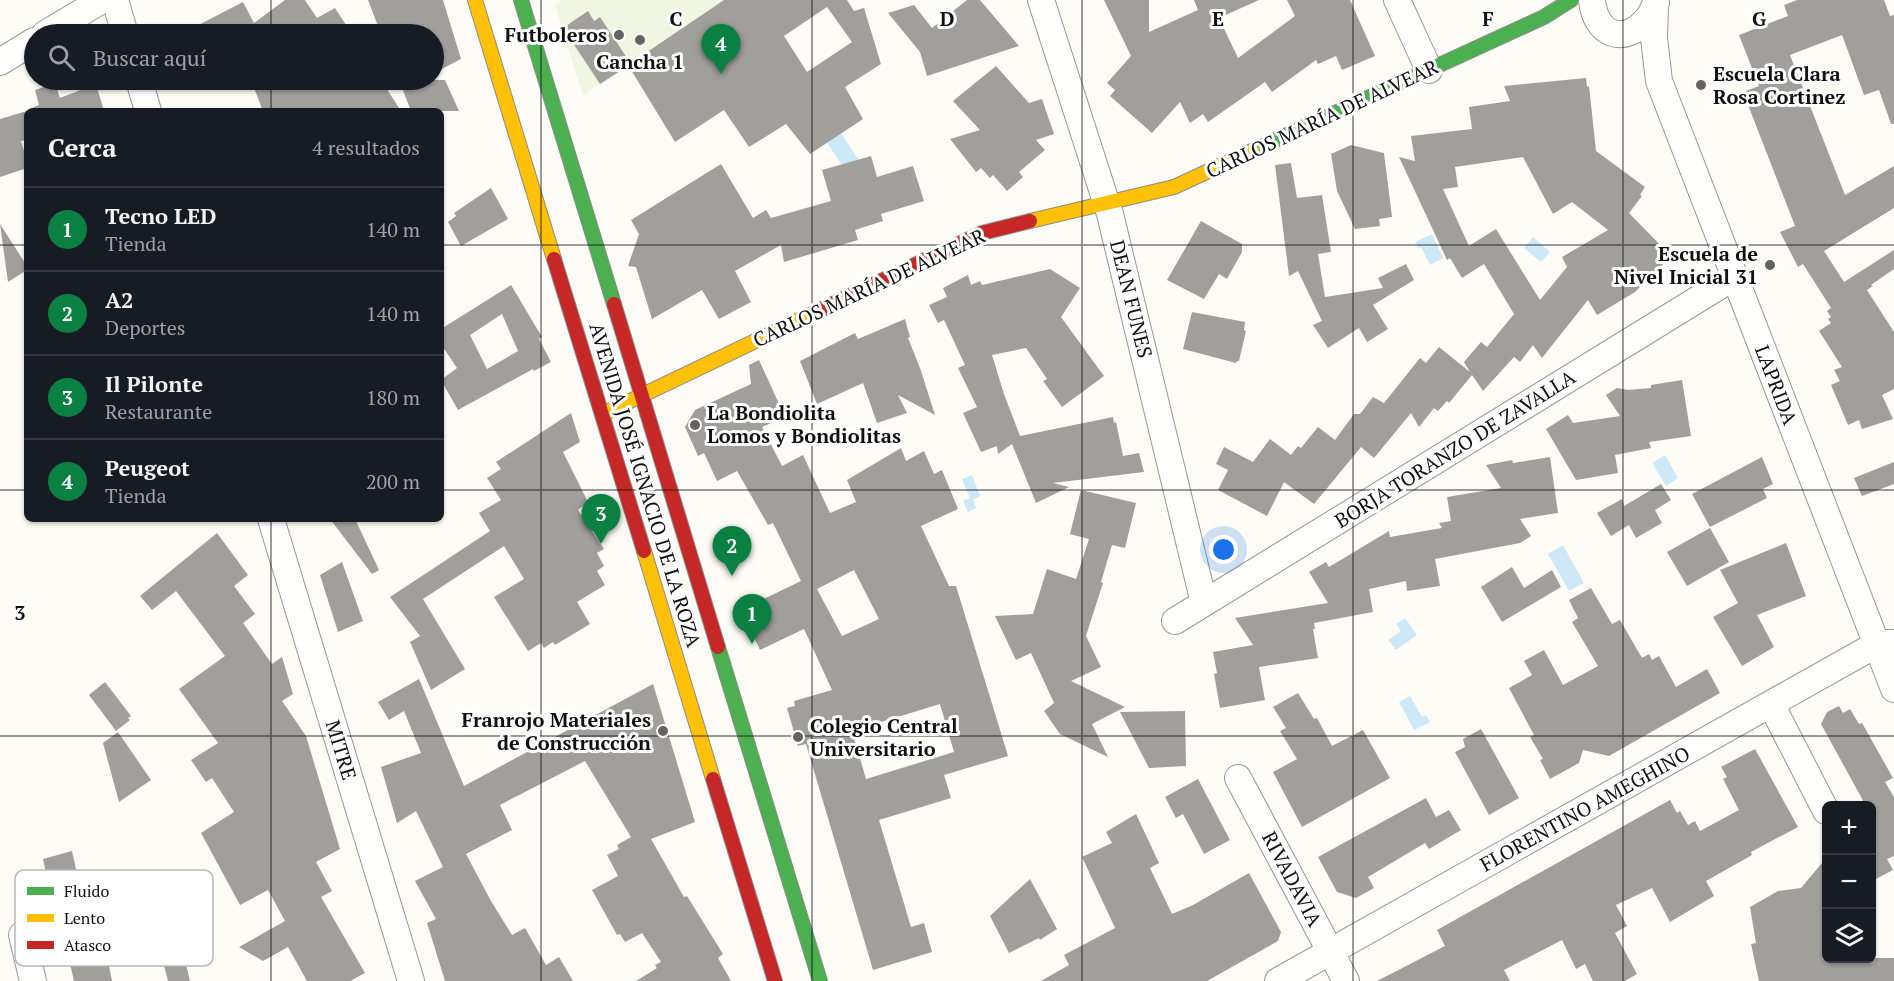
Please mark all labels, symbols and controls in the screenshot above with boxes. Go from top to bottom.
text: C [669,5,683,32]
text: D [940,5,954,32]
text: E [1212,5,1224,32]
text: F [1482,5,1494,32]
text: G [1752,5,1766,32]
place label: Futboleros [505,21,607,48]
search box [24,24,444,90]
pin: 4 [702,25,740,74]
marker: Futboleros [612,28,626,42]
marker: Cancha 1 [633,33,647,47]
icon: search [45,41,78,74]
text: Buscar aquí [93,43,206,72]
place label: Cancha 1 [596,48,684,75]
street label: CARLOS MARÍA DE ALVEAR [1201,53,1443,184]
place label: Escuela Clara Rosa Cortinez [1713,60,1845,110]
marker: Escuela Clara Rosa Cortinez [1694,78,1708,92]
text: Cerca [48,130,117,164]
text: 4 resultados [312,134,420,161]
text: Tecno LED [105,201,216,230]
text: 1 [62,216,73,243]
text: 140 m [366,216,420,243]
street label: CARLOS MARÍA DE ALVEAR [748,222,990,353]
text: Tienda [105,230,167,257]
street label: DEAN FUNES [1104,237,1159,360]
place label: Escuela de Nivel Inicial 31 [1614,240,1758,290]
marker: Escuela de Nivel Inicial 31 [1763,258,1777,272]
text: A2 [105,285,133,314]
text: 2 [62,300,73,327]
text: 140 m [366,300,420,327]
text: Deportes [105,314,185,341]
street label: AVENIDA JOSÉ IGNACIO DE LA ROZA [583,319,708,651]
street label: LAPRIDA [1749,341,1804,429]
street label: BORJA TORANZO DE ZAVALLA [1329,363,1580,534]
text: Il Pilonte [105,369,203,398]
text: 3 [62,384,73,411]
text: 180 m [366,384,420,411]
text: Restaurante [105,398,212,425]
place label: La Bondiolita Lomos y Bondiolitas [707,399,901,449]
marker: La Bondiolita Lomos y Bondiolitas [688,418,702,432]
text: Peugeot [105,453,190,482]
text: 4 [62,468,73,495]
text: 200 m [366,468,420,495]
text: Tienda [105,482,167,509]
pin: 3 [582,494,620,544]
pin: 2 [712,526,752,576]
your location [1209,535,1238,564]
pin: 1 [732,594,771,644]
text: 3 [14,599,26,626]
place label: Franrojo Materiales de Construcción [461,706,651,756]
place label: Colegio Central Universitario [810,712,958,762]
street label: MITRE [320,717,363,783]
marker: Franrojo Materiales de Construcción [656,724,670,738]
marker: Colegio Central Universitario [791,730,805,744]
street label: FLORENTINO AMEGHINO [1475,740,1695,878]
map controls [1822,801,1876,963]
button: + [1822,801,1876,855]
street label: RIVADAVIA [1256,826,1329,931]
button: − [1822,855,1876,909]
legend [15,870,213,966]
text: Fluido [64,880,109,902]
text: Lento [64,907,105,929]
button: layers [1822,909,1876,963]
text: Atasco [64,934,111,956]

